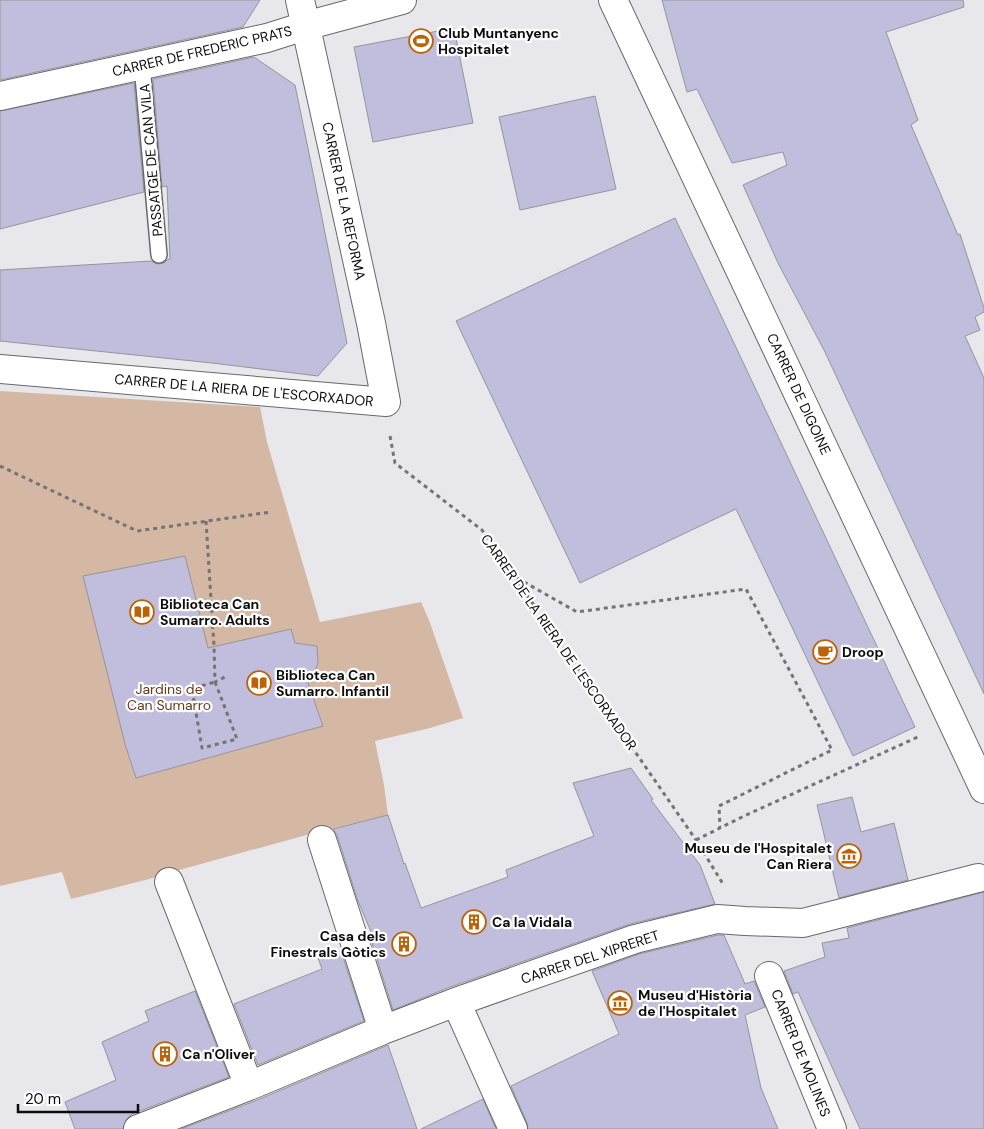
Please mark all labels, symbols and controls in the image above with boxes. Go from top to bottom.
street label: CARRER DE FREDERIC PRATS [110,22,294,80]
place label: Club Muntanyenc Hospitalet [438,24,559,58]
sports icon: Club Muntanyenc Hospitalet [408,28,434,54]
street label: PASSATGE DE CAN VILA [135,83,167,237]
street label: CARRER DE LA REFORMA [318,120,370,282]
street label: CARRER DE DIGOINE [763,330,835,458]
street label: CARRER DE LA RIERA DE L'ESCORXADOR [114,370,374,410]
street label: CARRER DE LA RIERA DE L'ESCORXADOR [477,530,641,754]
place label: Biblioteca Can Sumarro. Adults [160,595,270,629]
library icon: Biblioteca Can Sumarro. Adults [129,599,155,625]
cafe icon: Droop [812,639,838,665]
place label: Droop [842,643,884,661]
place label: Biblioteca Can Sumarro. Infantil [276,666,389,700]
library icon: Biblioteca Can Sumarro. Infantil [246,670,272,696]
park label: Jardins de Can Sumarro [127,680,211,714]
place label: Museu de l'Hospitalet Can Riera [684,839,832,873]
museum icon: Museu de l'Hospitalet Can Riera [836,843,862,869]
building icon: Ca la Vidala [461,909,487,935]
place label: Ca la Vidala [492,913,572,931]
street label: CARRER DEL XIPRERET [519,926,662,988]
place label: Casa dels Finestrals Gòtics [271,927,386,961]
building icon: Casa dels Finestrals Gòtics [391,931,417,957]
place label: Museu d'Història de l'Hospitalet [638,986,752,1020]
street label: CARRER DE MOLINES [767,987,835,1119]
museum icon: Museu d'Història de l'Hospitalet [607,990,633,1016]
building icon: Ca n'Oliver [152,1041,178,1067]
place label: Ca n'Oliver [182,1045,255,1063]
scale bar [18,1082,138,1114]
text: 20 m [25,1089,61,1109]

